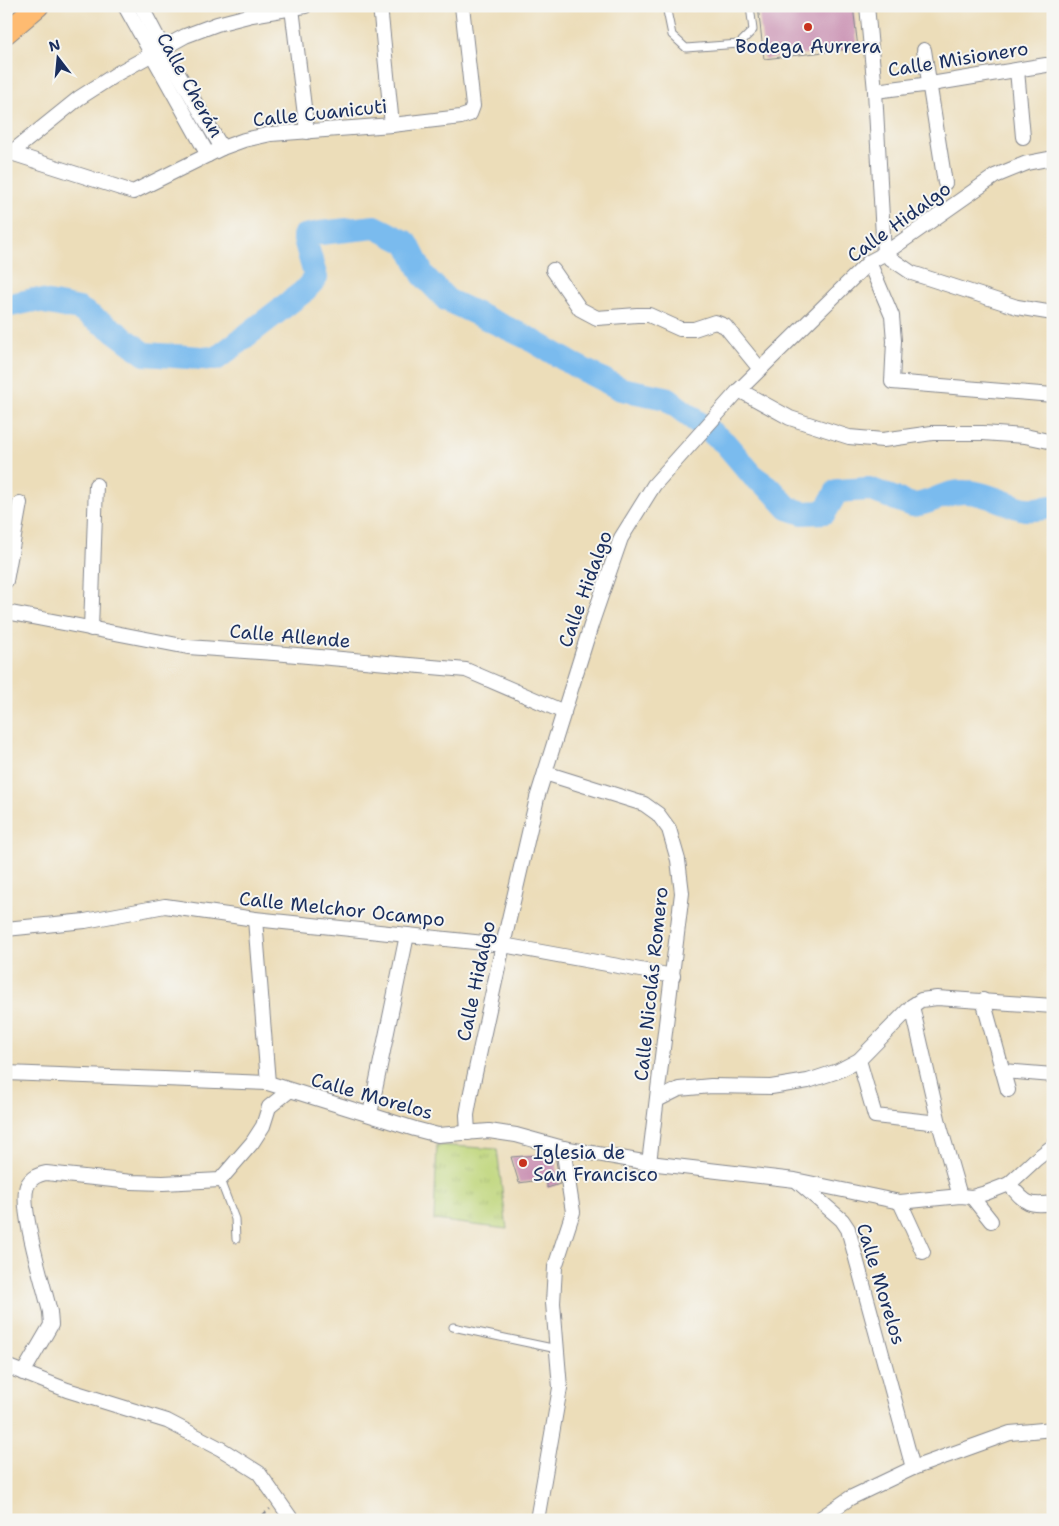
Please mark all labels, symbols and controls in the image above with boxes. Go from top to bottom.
marker: Bodega Aurrera [802,21,814,33]
street label: Calle Cherán [151,28,229,142]
north arrow [32,32,82,82]
place label: Bodega Aurrera [735,34,881,59]
text: N [47,35,62,56]
street label: Calle Misionero [886,36,1030,82]
street label: Calle Cuanicuti [252,94,388,132]
street label: Calle Hidalgo [842,176,956,268]
street label: Calle Hidalgo [552,527,618,651]
street label: Calle Allende [228,618,352,654]
street label: Calle Melchor Ocampo [238,886,446,932]
street label: Calle Nicolás Romero [628,886,674,1082]
street label: Calle Hidalgo [451,918,501,1044]
street label: Calle Morelos [308,1067,436,1125]
place label: Iglesia de San Francisco [533,1140,658,1187]
marker: Iglesia de San Francisco [517,1157,529,1169]
street label: Calle Morelos [851,1220,911,1348]

